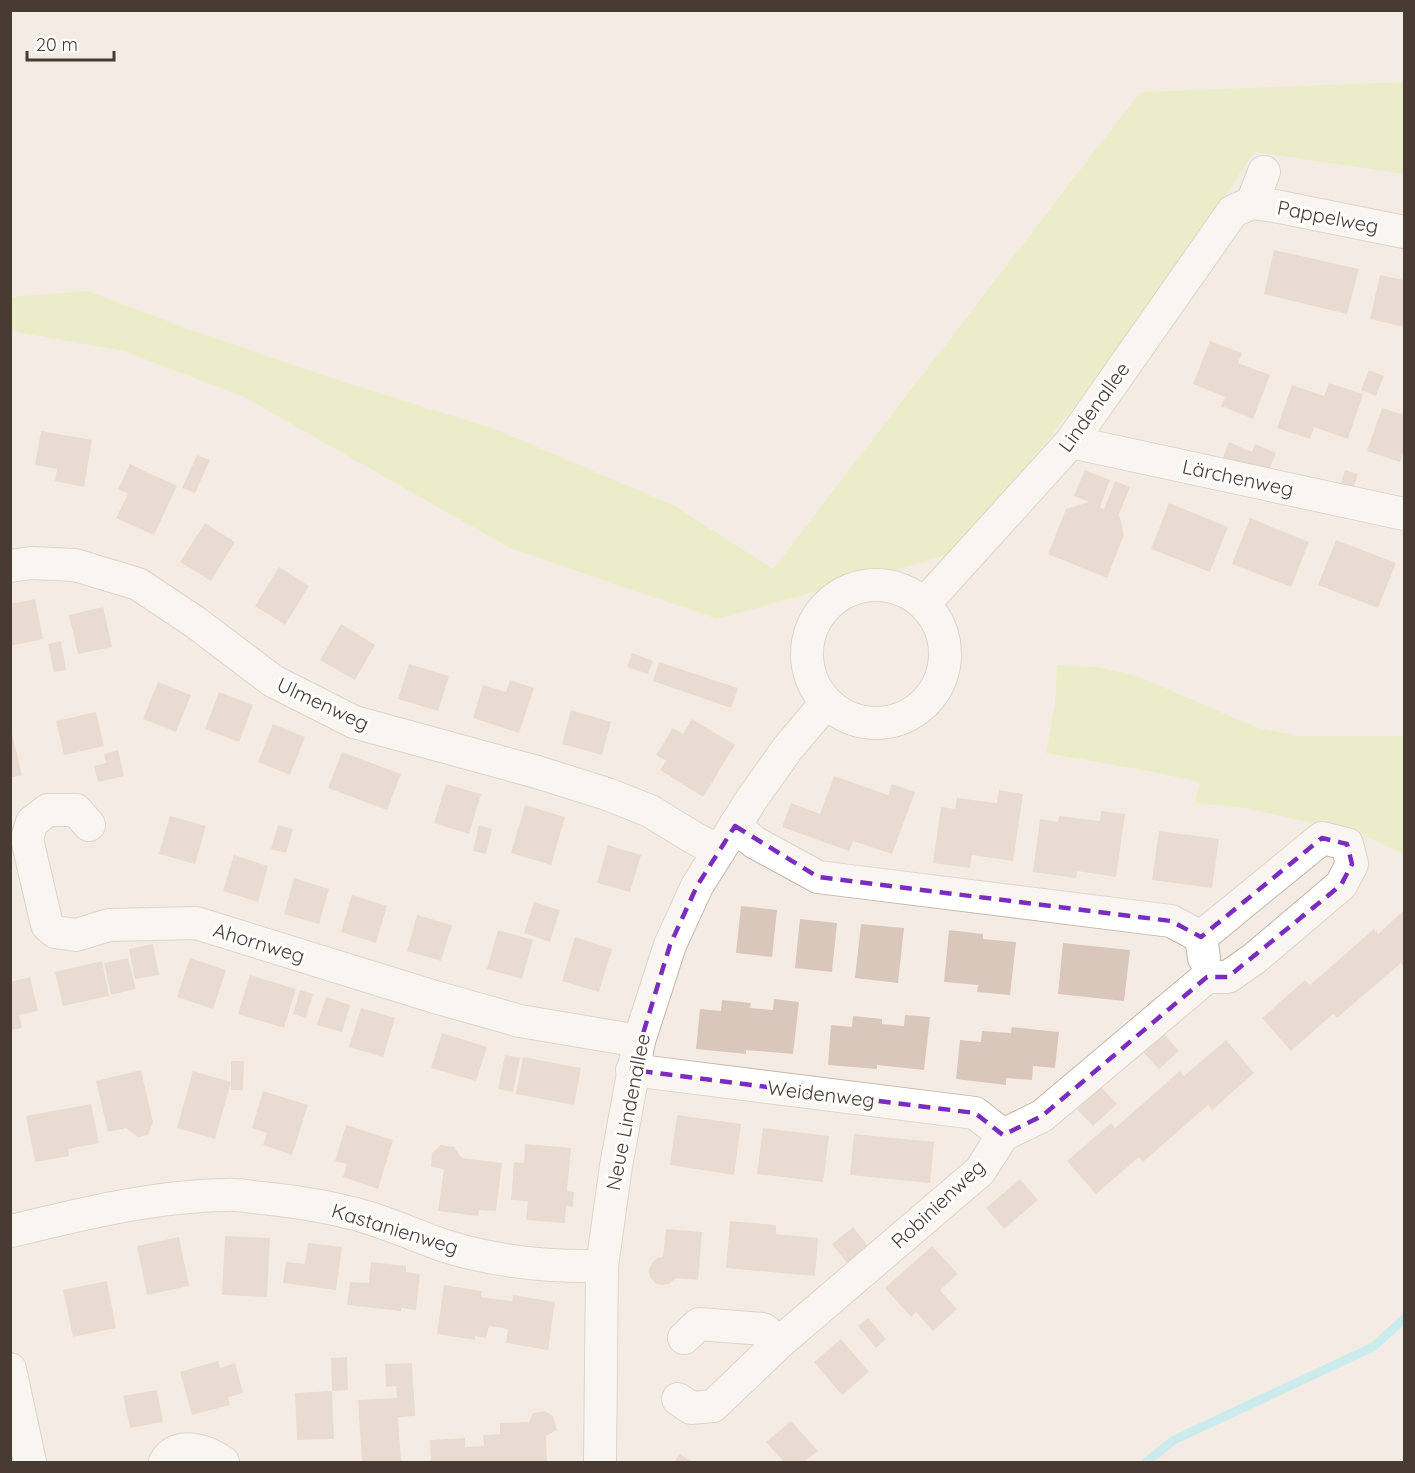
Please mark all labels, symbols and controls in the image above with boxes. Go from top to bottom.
scale bar [27,24,114,62]
text: 20 m [36,33,78,56]
street label: Pappelweg [1275,194,1381,239]
street label: Lindenallee [1053,357,1135,457]
street label: Lärchenweg [1180,454,1296,502]
street label: Ulmenweg [273,671,373,736]
street label: Ahornweg [210,917,308,968]
street label: Neue Lindenallee [600,1031,655,1192]
street label: Weidenweg [766,1074,876,1113]
street label: Robinienweg [886,1154,990,1253]
street label: Kastanienweg [329,1197,462,1260]

